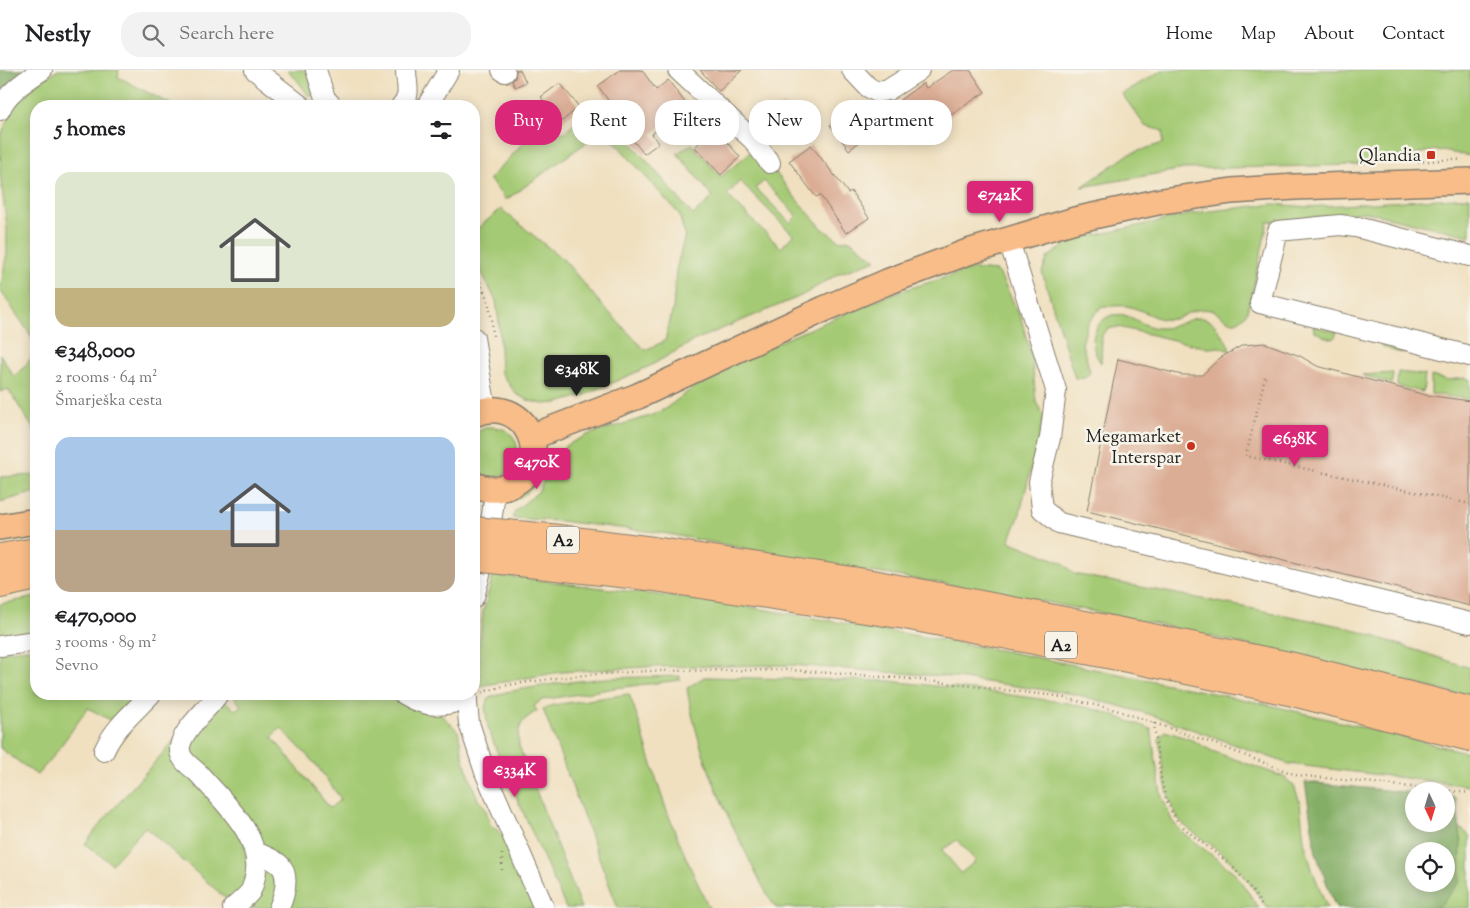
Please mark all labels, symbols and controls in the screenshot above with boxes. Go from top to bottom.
search box [121,12,471,57]
text: Nestly [25,18,91,52]
icon: search [139,21,167,49]
text: Search here [179,21,274,48]
text: Home [1166,22,1213,48]
text: Map [1241,22,1276,48]
text: About [1304,22,1354,48]
text: Contact [1382,22,1445,48]
chip: Buy [495,100,562,145]
chip: Rent [572,100,645,145]
chip: Filters [655,100,739,145]
chip: New [749,100,821,145]
chip: Apartment [831,100,952,145]
text: 5 homes [55,115,125,145]
icon: filters [427,116,455,144]
place label: Qlandia [1359,144,1421,170]
marker: Qlandia [1425,149,1437,161]
pin: €742K [965,180,1035,223]
text: €742K [978,185,1022,208]
icon: home [210,205,300,295]
text: €348,000 [55,337,135,367]
pin: €348K [542,354,612,397]
text: €348K [555,359,599,382]
text: 2 rooms · 64 m² [55,367,158,390]
text: Šmarješka cesta [55,390,163,413]
pin: €638K [1260,424,1330,467]
place label: Megamarket Interspar [1086,425,1181,472]
text: €638K [1273,429,1317,452]
marker: Megamarket Interspar [1185,440,1197,452]
pin: €470K [502,448,572,490]
text: €470K [514,452,560,475]
icon: home [210,470,300,560]
road number: A2 [547,526,579,554]
text: €470,000 [55,602,136,632]
text: 3 rooms · 89 m² [55,632,157,655]
road number: A2 [1045,632,1077,658]
text: Sevno [55,655,98,678]
pin: €334K [480,756,550,798]
text: €334K [494,760,536,783]
north arrow [1405,782,1455,832]
map controls [1405,782,1455,892]
button: locate [1405,842,1455,892]

